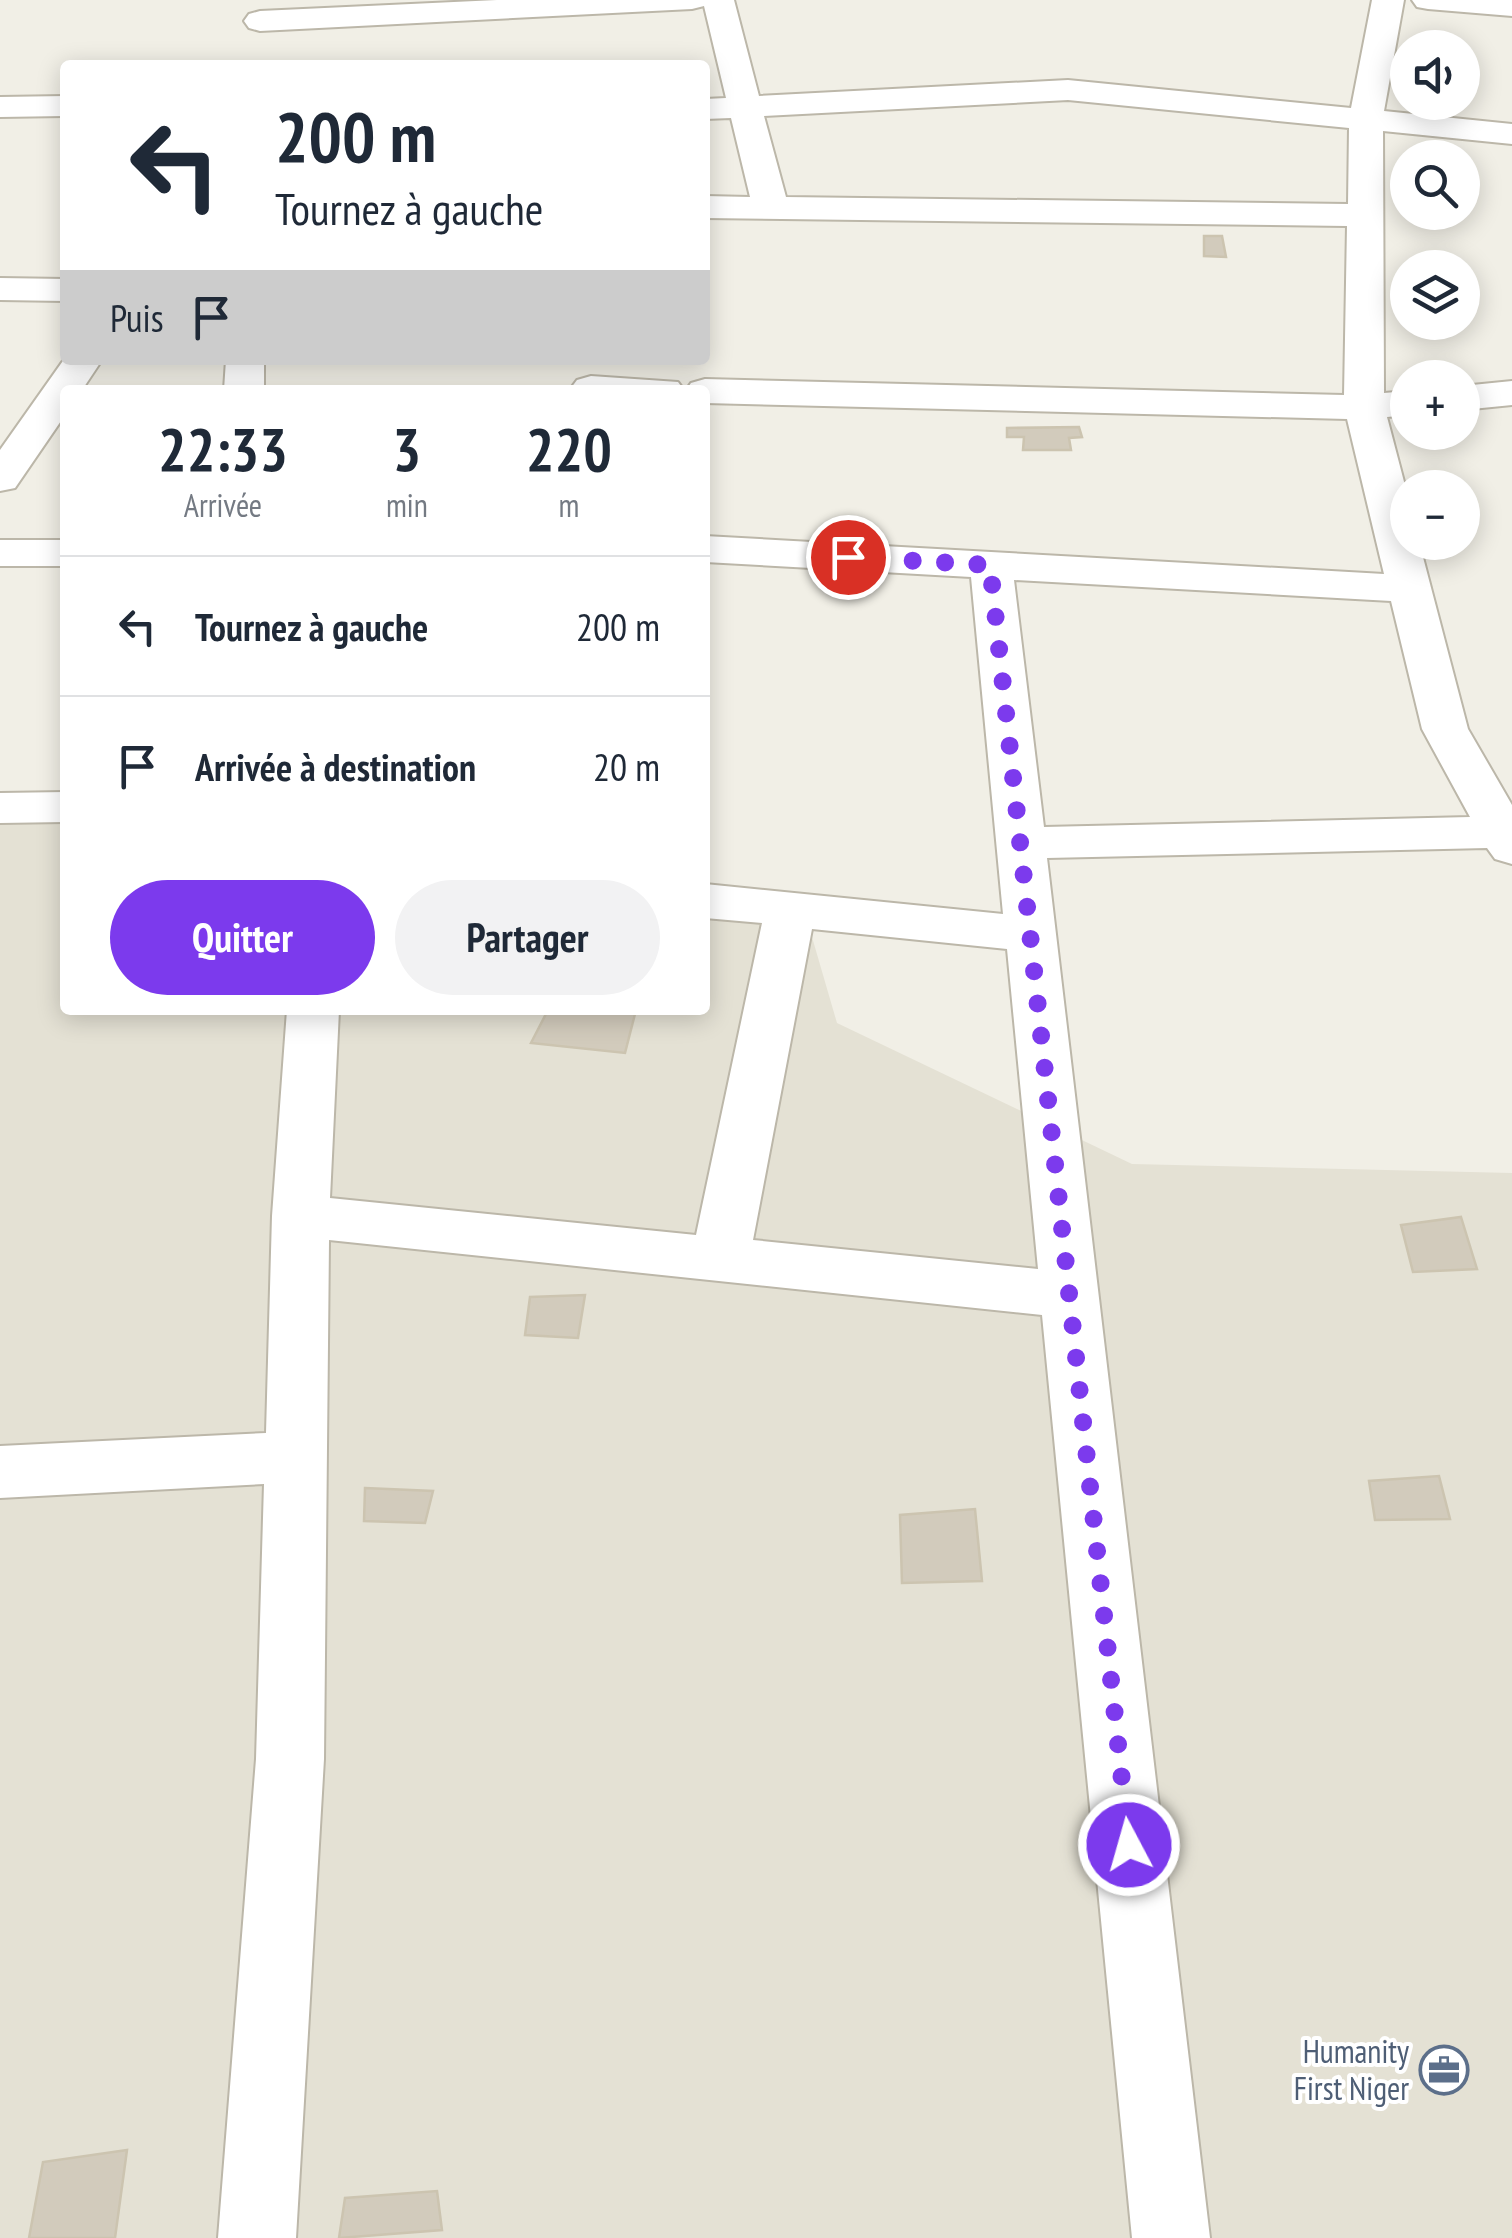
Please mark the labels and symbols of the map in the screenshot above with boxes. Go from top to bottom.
pin [806,515,891,600]
position arrow [1077,1793,1181,1897]
place label: Humanity First Niger [1294,2030,1409,2109]
office icon: Humanity First Niger [1418,2044,1470,2096]

